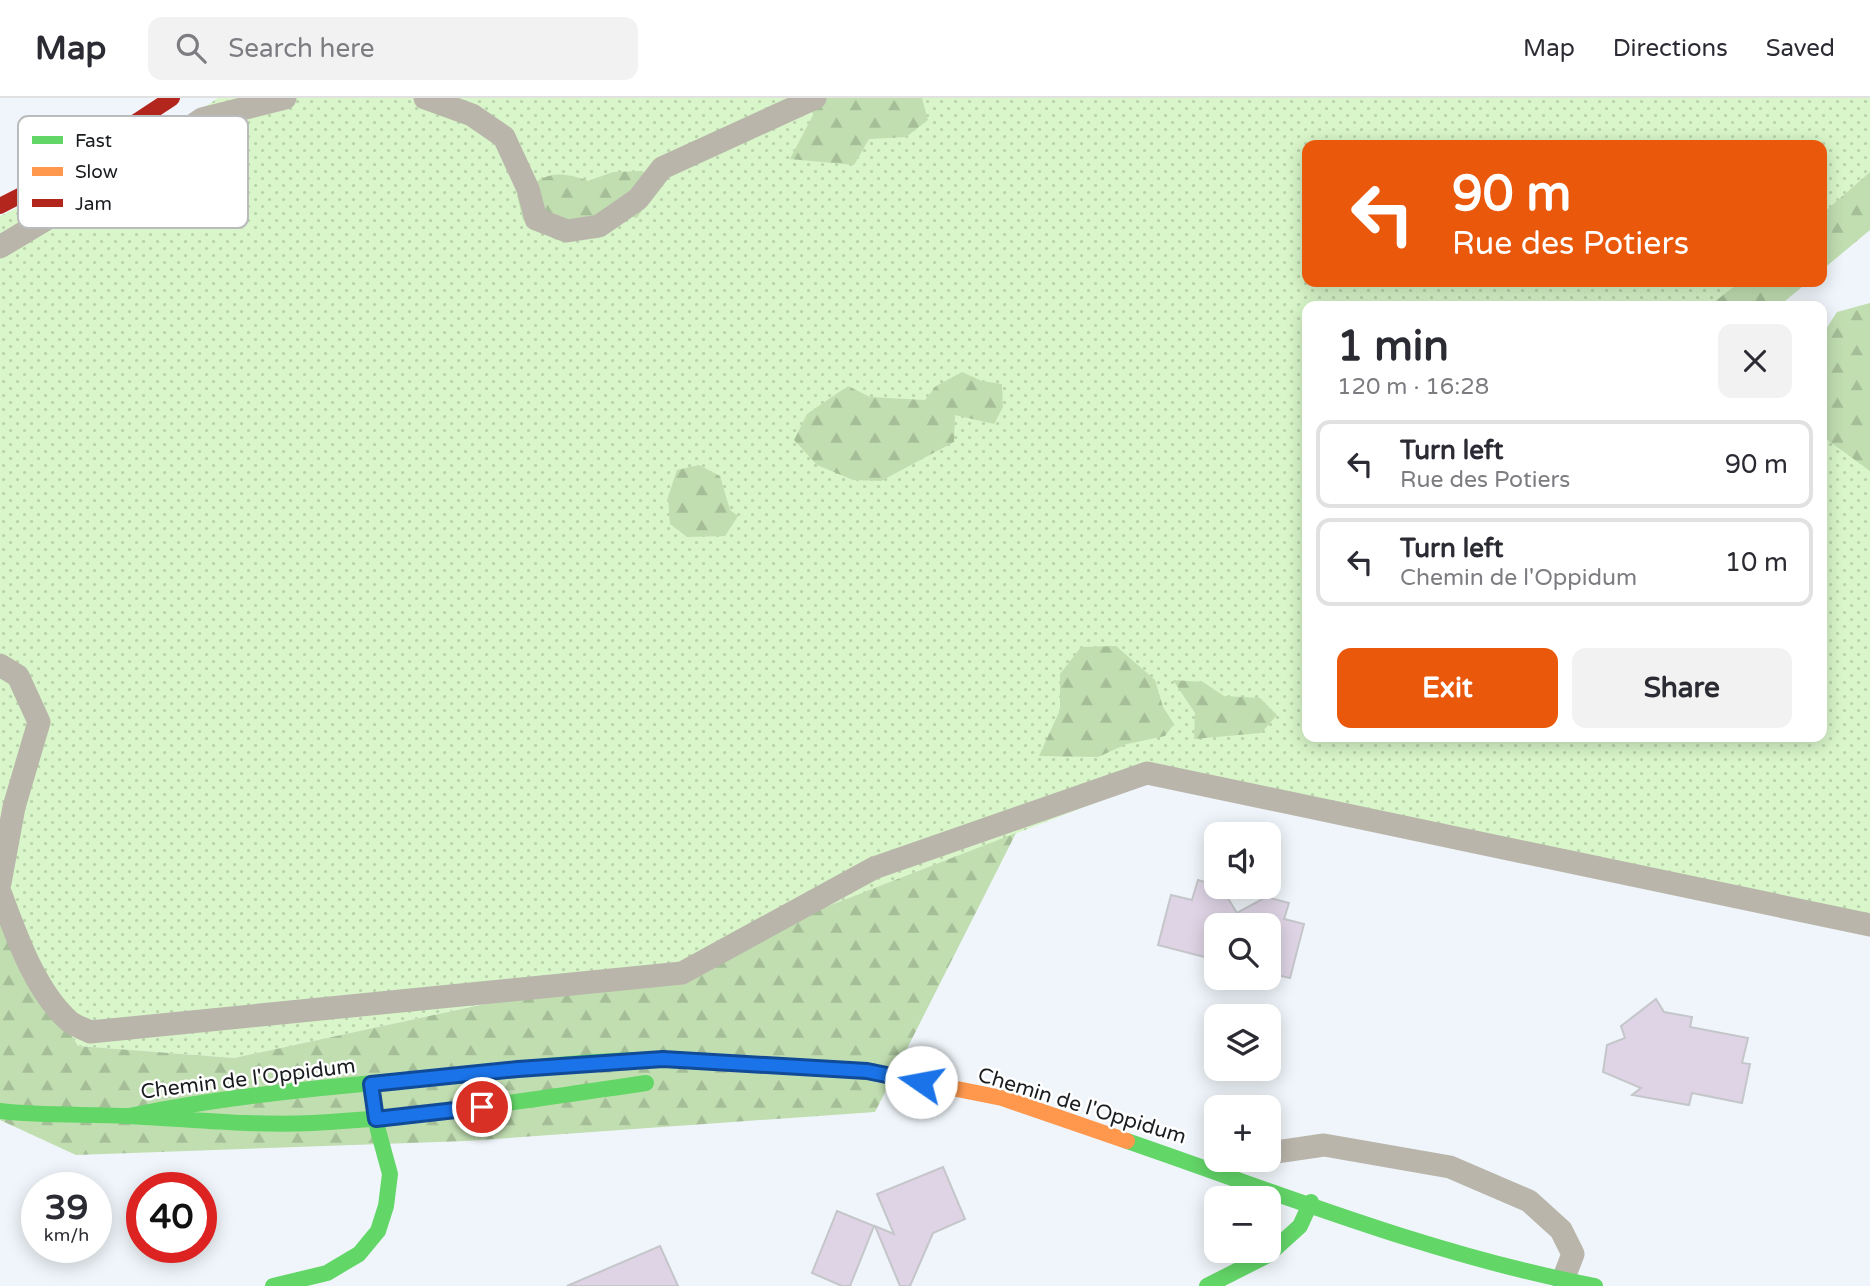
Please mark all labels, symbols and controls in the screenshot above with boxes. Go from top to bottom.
search box [148,17,638,80]
text: Map [35,29,106,68]
icon: search [172,29,210,67]
text: Search here [228,33,374,64]
text: Map [1523,34,1575,63]
text: Directions [1613,34,1728,63]
text: Saved [1766,34,1835,63]
legend [18,116,248,228]
text: Fast [75,130,112,152]
text: Slow [75,161,118,183]
text: 90 m [1452,165,1571,224]
icon: left [1337,168,1428,259]
text: Jam [75,193,112,215]
text: Rue des Potiers [1452,225,1689,263]
text: 1 min [1337,321,1449,372]
button: close [1718,324,1792,398]
text: 120 m · 16:28 [1337,373,1489,401]
text: Turn left [1400,435,1503,466]
icon: left [1341,445,1379,483]
text: 90 m [1725,449,1788,480]
text: Rue des Potiers [1400,466,1570,494]
text: Turn left [1400,533,1503,564]
icon: left [1341,543,1379,581]
text: 10 m [1725,547,1788,578]
text: Chemin de l'Oppidum [1400,564,1637,592]
button: Exit [1337,648,1558,728]
button: Share [1572,648,1792,728]
map controls [1204,822,1281,1263]
button: sound [1204,822,1281,899]
button: search [1204,913,1281,990]
button: layers [1204,1004,1281,1081]
position arrow [884,1045,958,1119]
street label: Chemin de l'Oppidum [139,1053,357,1105]
street label: Chemin de l'Oppidum [975,1062,1189,1150]
pin [452,1077,512,1137]
icon: arrive [463,1088,501,1126]
button: + [1204,1095,1281,1172]
speed limit sign: 40 [126,1172,217,1263]
button: − [1204,1186,1281,1263]
text: 39 [45,1187,88,1229]
text: km/h [44,1224,89,1246]

